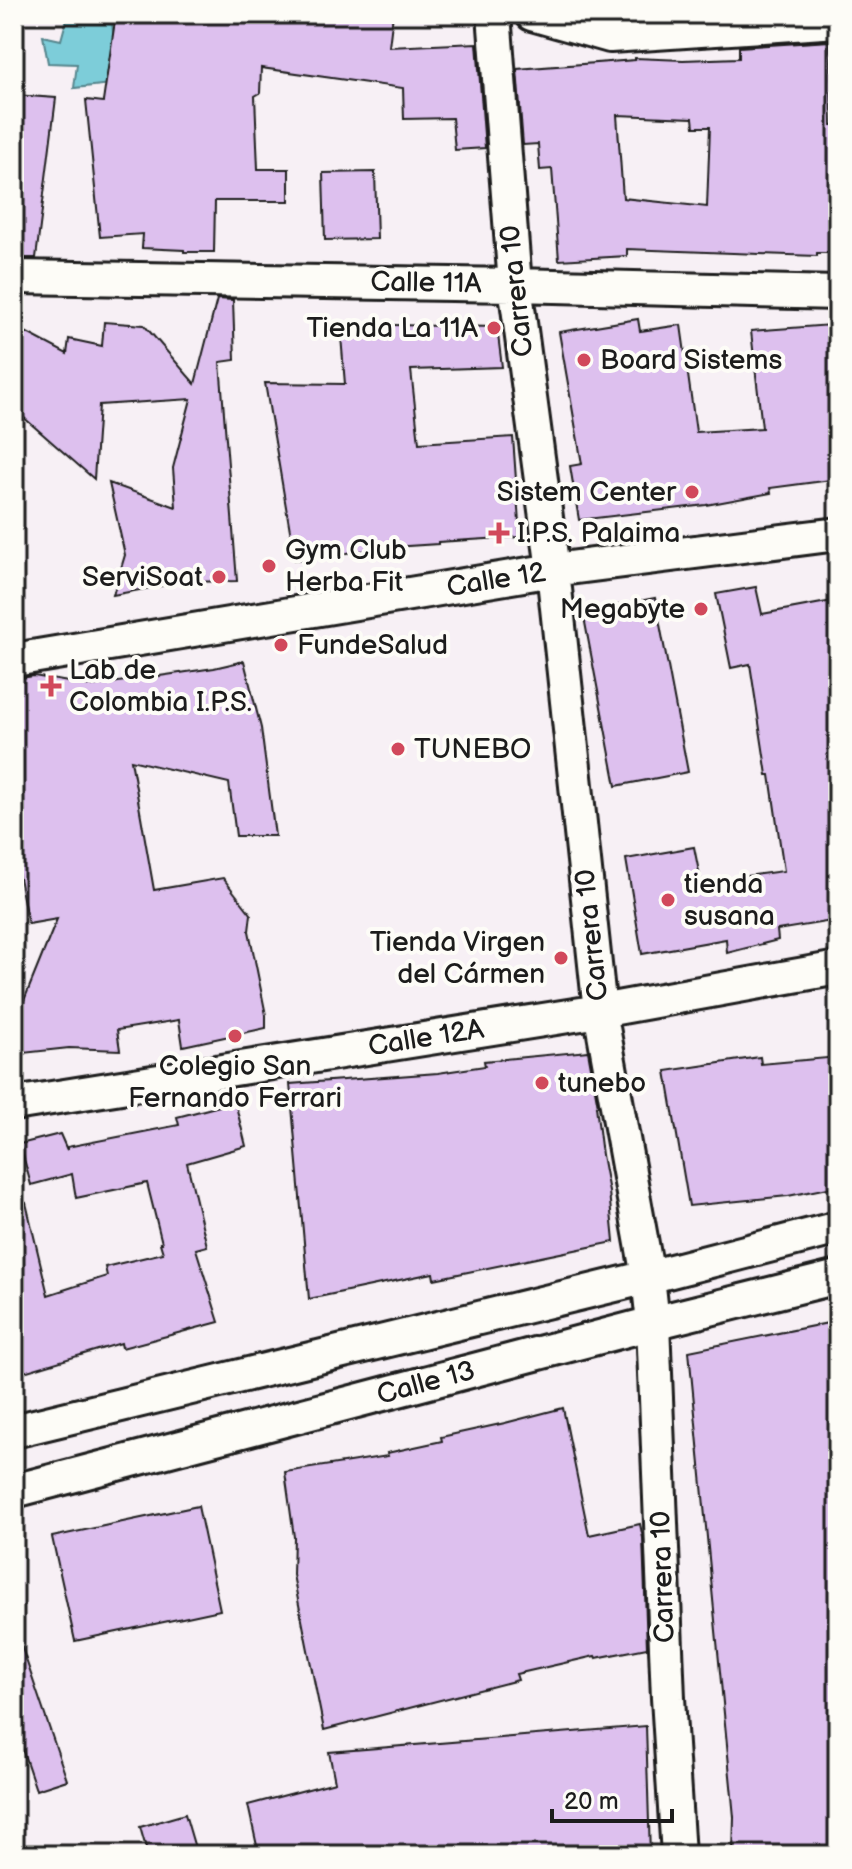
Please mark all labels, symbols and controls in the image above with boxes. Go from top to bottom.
street label: Carrera 10 [494,223,540,359]
street label: Calle 11A [370,266,483,300]
place label: Tienda La 11A [306,312,479,345]
marker: Tienda La 11A [485,319,503,337]
place label: Board Sistems [600,344,782,377]
marker: Board Sistems [575,351,593,369]
place label: Sistem Center [497,476,677,509]
marker: Sistem Center [683,483,701,501]
place label: I.P.S. Palaima [517,517,680,550]
marker: I.P.S. Palaima [488,522,510,544]
place label: Gym Club Herba Fit [285,534,407,599]
street label: Calle 12 [444,556,548,604]
marker: Gym Club Herba Fit [260,557,278,575]
place label: ServiSoat [82,561,203,594]
marker: ServiSoat [210,568,228,586]
place label: Megabyte [560,593,685,626]
marker: Megabyte [692,600,710,618]
place label: FundeSalud [297,629,448,662]
marker: FundeSalud [272,636,290,654]
place label: Lab de Colombia I.P.S. [69,654,252,719]
marker: Lab de Colombia I.P.S. [40,675,62,697]
place label: TUNEBO [414,733,531,766]
marker: TUNEBO [389,740,407,758]
street label: Carrera 10 [569,867,615,1003]
place label: tienda susana [684,868,775,933]
marker: tienda susana [659,891,677,909]
place label: Tienda Virgen del Cármen [370,926,545,991]
marker: Tienda Virgen del Cármen [552,949,570,967]
street label: Calle 12A [366,1012,487,1063]
marker: Colegio San Fernando Ferrari [226,1027,244,1045]
place label: Colegio San Fernando Ferrari [128,1050,342,1115]
place label: tunebo [558,1067,646,1100]
marker: tunebo [533,1074,551,1092]
street label: Calle 13 [373,1354,479,1412]
street label: Carrera 10 [644,1510,682,1644]
scale bar [552,1773,672,1823]
text: 20 m [564,1787,619,1816]

